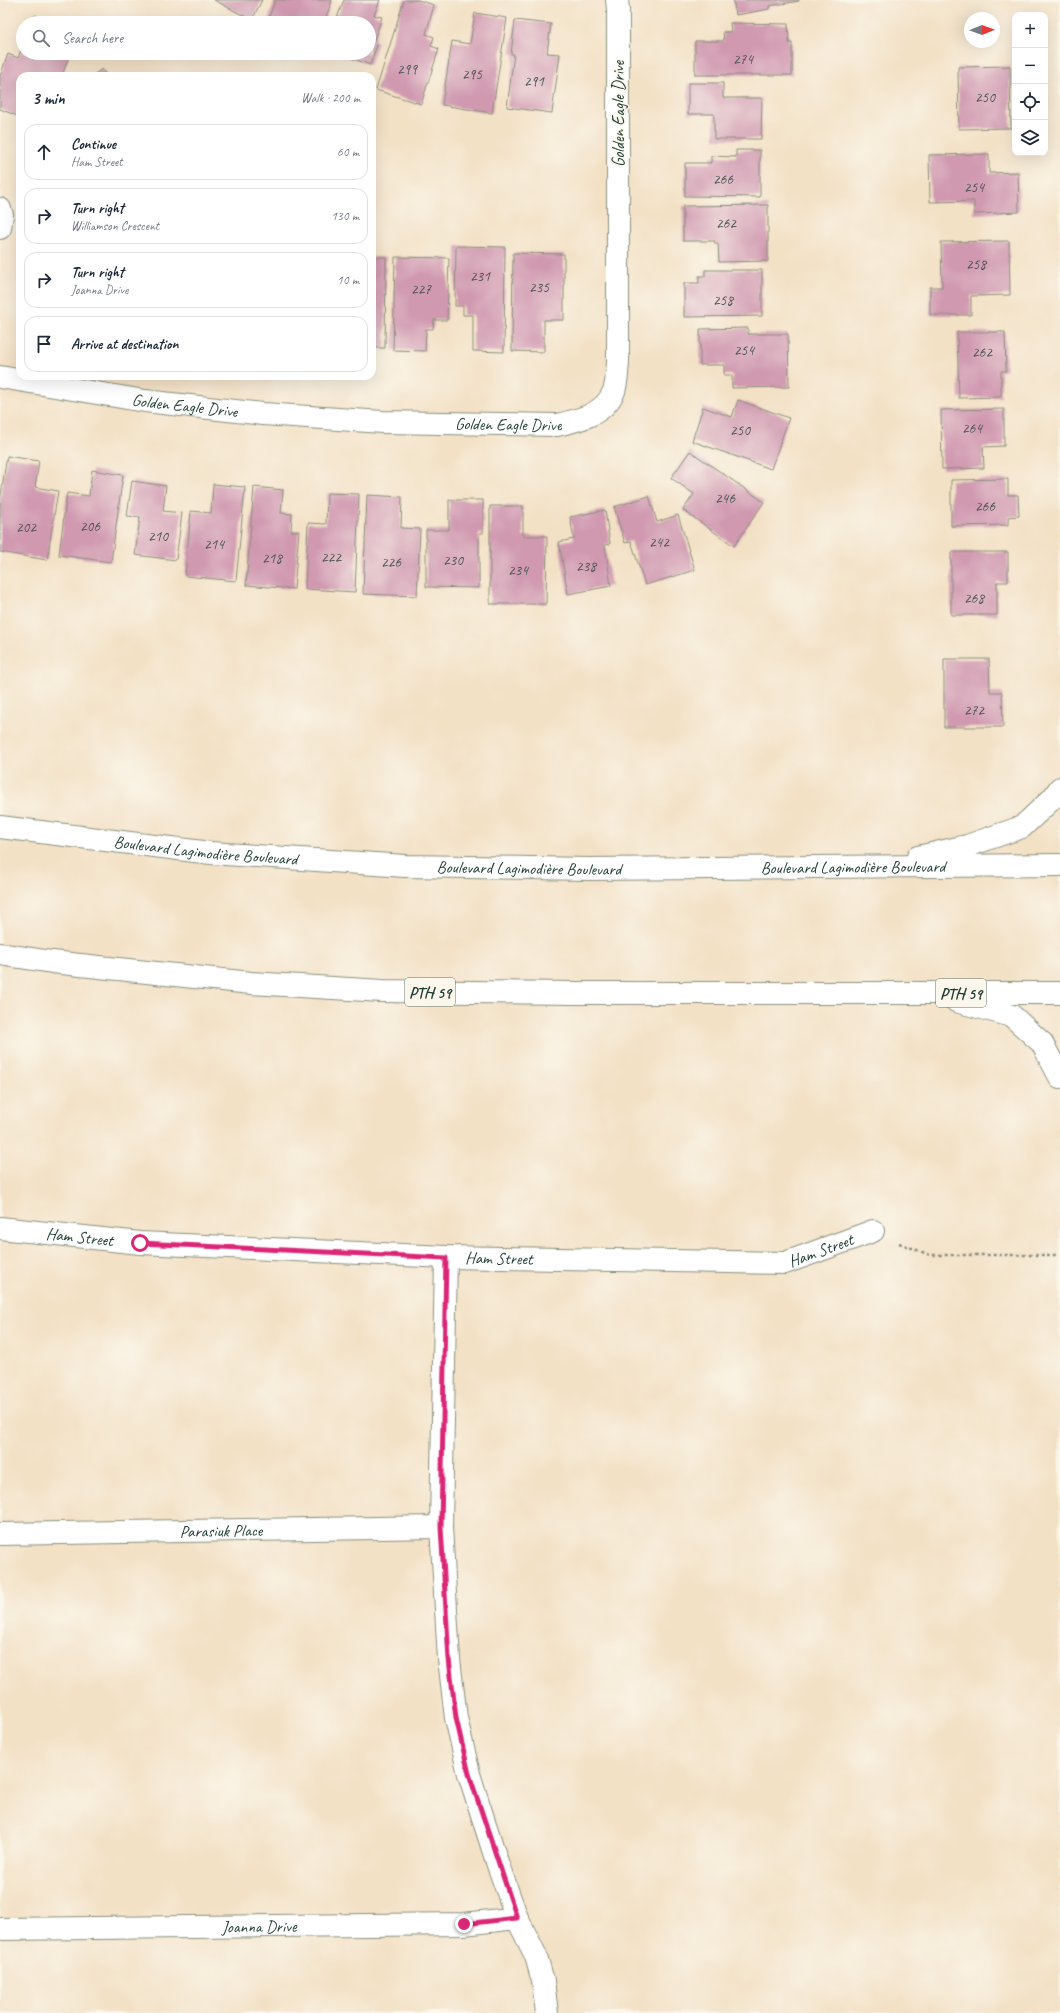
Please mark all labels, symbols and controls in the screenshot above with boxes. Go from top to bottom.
north arrow [964,12,1000,48]
map controls [1012,12,1048,156]
button: + [1012,12,1048,48]
search box [16,16,376,60]
icon: search [30,27,52,49]
text: Search here [62,29,123,48]
button: − [1012,48,1048,84]
house number: 274 [733,50,754,69]
house number: 299 [397,60,418,79]
street label: Golden Eagle Drive [608,60,629,167]
house number: 295 [462,65,483,84]
house number: 291 [524,72,545,91]
button: locate [1012,84,1048,120]
text: 3 min [32,88,65,109]
house number: 250 [975,88,996,107]
text: Walk · 200 m [301,90,360,106]
button: layers [1012,120,1048,156]
text: Continue [71,135,116,154]
icon: ahead [33,141,55,163]
text: 60 m [337,144,359,160]
text: Ham Street [71,154,122,170]
house number: 266 [713,170,734,189]
house number: 254 [964,178,985,197]
text: Turn right [71,199,124,218]
icon: right [33,205,55,227]
text: 130 m [331,208,359,224]
house number: 262 [716,214,737,233]
text: Williamson Crescent [71,218,159,234]
house number: 258 [966,255,987,274]
text: Turn right [71,263,124,282]
house number: 231 [470,267,491,286]
icon: right [33,269,55,291]
text: 10 m [337,272,359,288]
house number: 235 [529,278,550,297]
house number: 227 [411,280,432,299]
text: Joanna Drive [71,282,128,298]
house number: 258 [713,291,734,310]
icon: arrive [33,333,55,355]
text: Arrive at destination [71,335,178,354]
house number: 254 [734,341,755,360]
house number: 262 [972,343,993,362]
street label: Golden Eagle Drive [130,389,240,422]
street label: Golden Eagle Drive [455,413,565,436]
house number: 264 [962,419,983,438]
house number: 250 [730,421,751,440]
house number: 246 [715,489,736,508]
house number: 266 [975,497,996,516]
house number: 206 [80,517,101,536]
house number: 202 [16,518,37,537]
house number: 210 [148,527,169,546]
house number: 242 [649,533,670,552]
house number: 214 [204,535,225,554]
house number: 222 [321,548,342,567]
house number: 218 [262,549,283,568]
house number: 230 [443,551,464,570]
house number: 226 [381,553,402,572]
house number: 238 [576,557,597,576]
house number: 234 [508,561,529,580]
house number: 268 [964,589,985,608]
house number: 272 [964,701,985,720]
street label: Boulevard Lagimodière Boulevard [113,831,301,870]
street label: Boulevard Lagimodière Boulevard [761,856,949,879]
street label: Boulevard Lagimodière Boulevard [437,857,625,880]
road number: PTH 59 [405,978,455,1006]
road number: PTH 59 [936,979,986,1007]
street label: Ham Street [45,1223,116,1251]
street label: Ham Street [785,1228,858,1272]
route start [131,1234,149,1252]
street label: Ham Street [465,1247,535,1270]
street label: Parasiuk Place [180,1520,264,1542]
route end [455,1915,473,1933]
street label: Joanna Drive [220,1916,298,1938]

